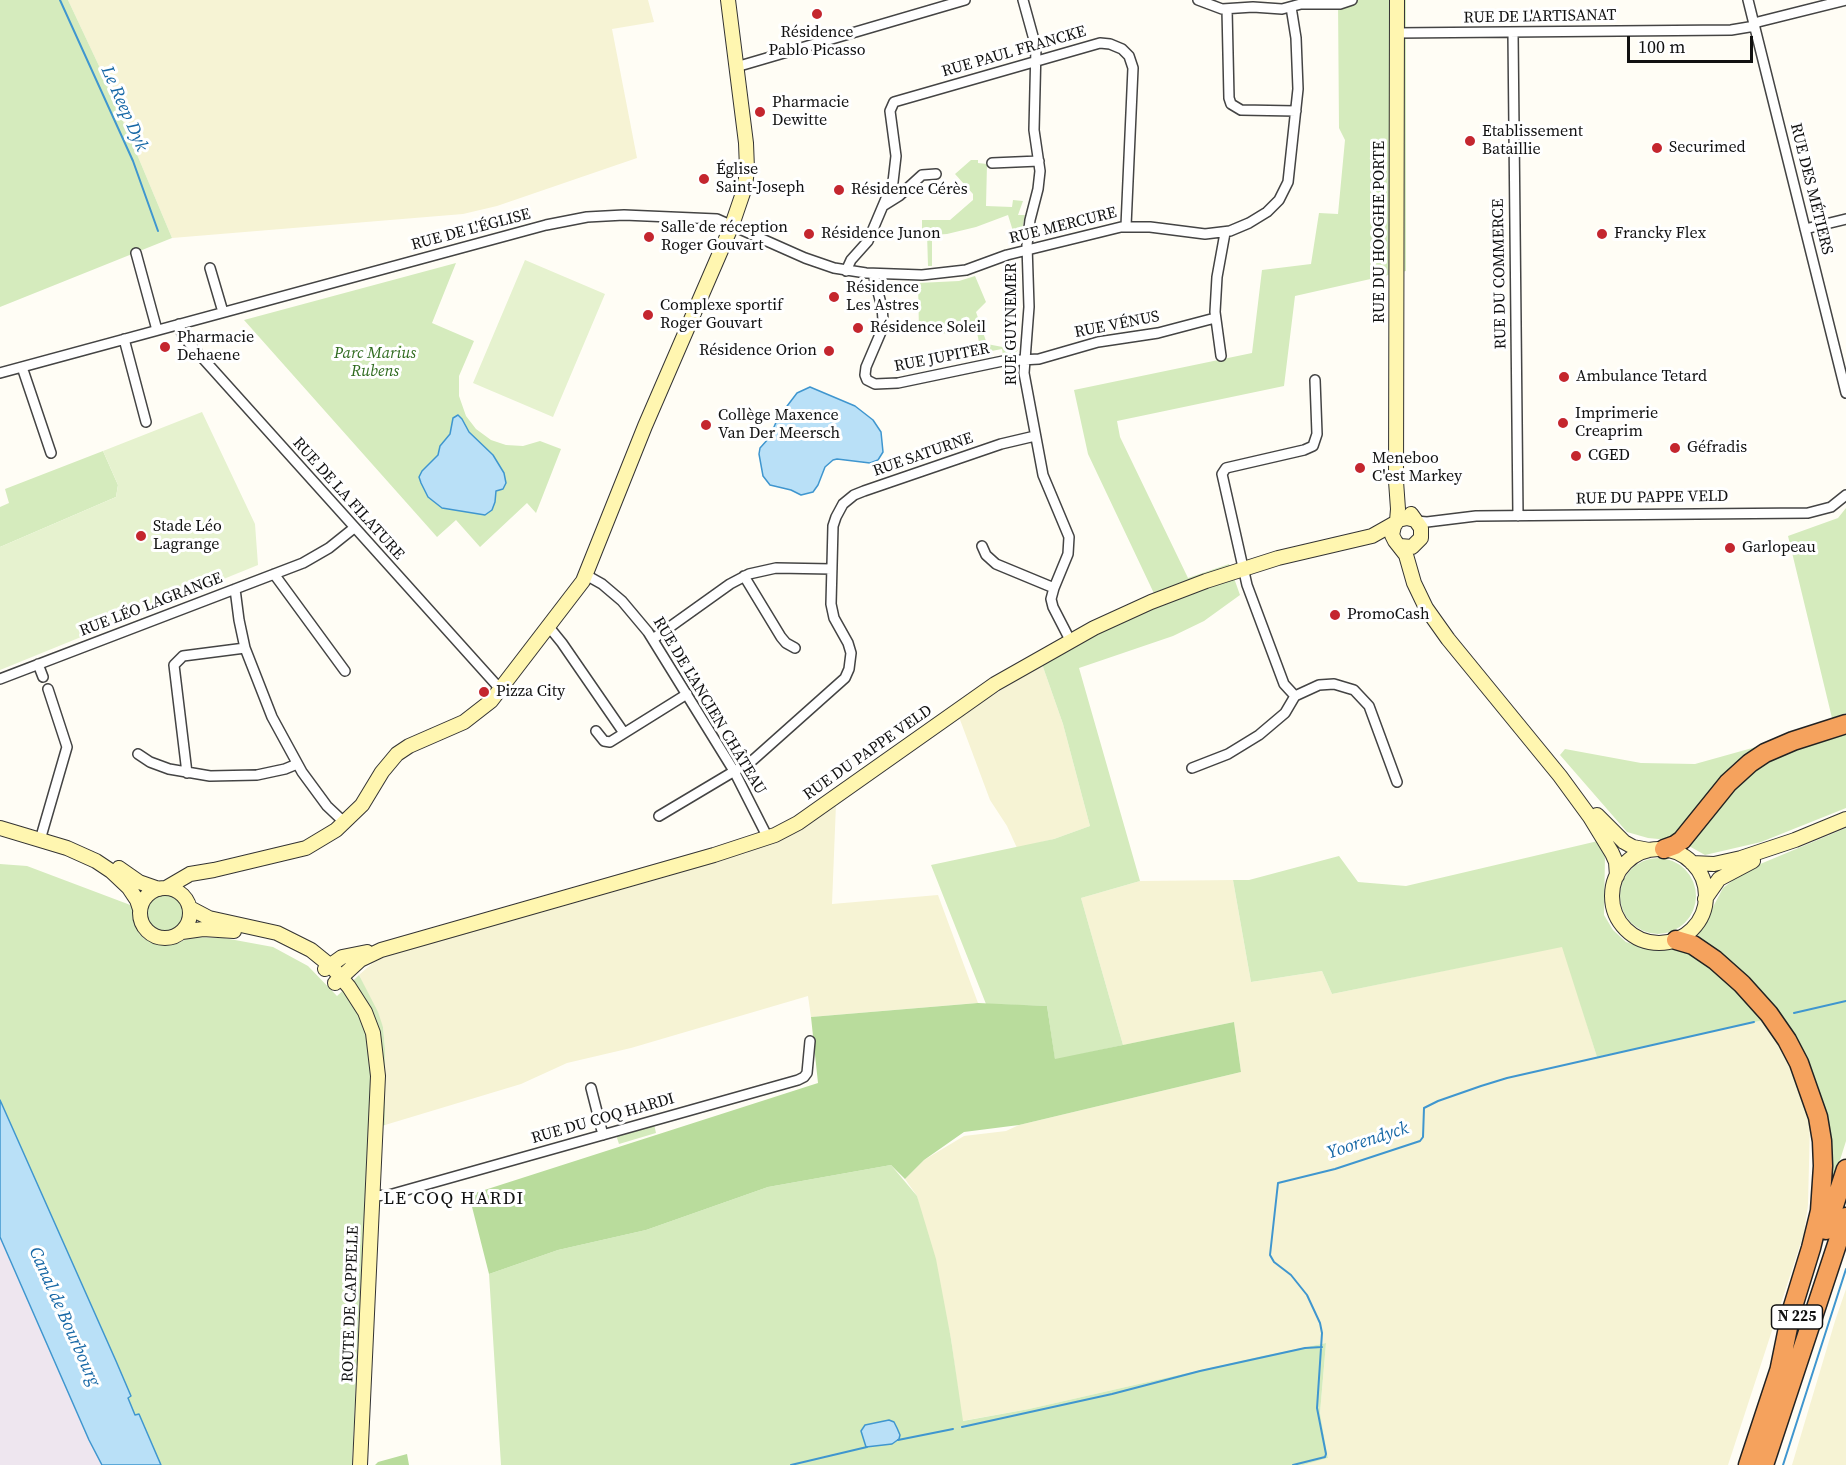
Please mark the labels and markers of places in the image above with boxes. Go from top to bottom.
marker: Résidence Pablo Picasso [810,7,824,21]
place label: Résidence Pablo Picasso [769,23,865,61]
place label: Pharmacie Dewitte [772,93,849,131]
marker: Pharmacie Dewitte [753,105,767,119]
place label: Etablissement Bataillie [1482,122,1583,160]
marker: Etablissement Bataillie [1463,134,1477,148]
place label: Securimed [1669,138,1746,158]
marker: Securimed [1650,141,1664,155]
place label: Église Saint-Joseph [716,160,805,198]
marker: Église Saint-Joseph [697,172,711,186]
place label: Résidence Cérès [851,180,968,200]
marker: Résidence Cérès [832,183,846,197]
place label: Salle de réception Roger Gouvart [661,218,788,256]
place label: Résidence Junon [821,224,941,244]
place label: Francky Flex [1614,224,1706,244]
marker: Résidence Junon [802,227,816,241]
marker: Francky Flex [1595,227,1609,241]
marker: Salle de réception Roger Gouvart [642,230,656,244]
place label: Résidence Les Astres [846,278,919,316]
marker: Résidence Les Astres [827,290,841,304]
place label: Complexe sportif Roger Gouvart [660,296,783,334]
marker: Complexe sportif Roger Gouvart [641,308,655,322]
place label: Résidence Soleil [870,318,986,338]
marker: Résidence Soleil [851,321,865,335]
place label: Pharmacie Dehaene [177,328,254,366]
marker: Pharmacie Dehaene [158,340,172,354]
place label: Résidence Orion [699,341,817,361]
marker: Résidence Orion [822,344,836,358]
place label: Ambulance Tetard [1576,367,1707,387]
marker: Ambulance Tetard [1557,370,1571,384]
place label: Imprimerie Creaprim [1575,404,1658,442]
place label: Collège Maxence Van Der Meersch [718,406,840,444]
marker: Imprimerie Creaprim [1556,416,1570,430]
marker: Collège Maxence Van Der Meersch [699,418,713,432]
place label: Géfradis [1687,438,1747,458]
marker: Géfradis [1668,441,1682,455]
place label: CGED [1588,446,1630,466]
place label: Meneboo C'est Markey [1372,449,1462,487]
marker: CGED [1569,449,1583,463]
marker: Meneboo C'est Markey [1353,461,1367,475]
place label: Stade Léo Lagrange [153,517,222,555]
marker: Stade Léo Lagrange [134,529,148,543]
place label: Garlopeau [1742,538,1816,558]
marker: Garlopeau [1723,541,1737,555]
place label: PromoCash [1347,605,1429,625]
marker: PromoCash [1328,608,1342,622]
place label: Pizza City [496,682,565,702]
marker: Pizza City [477,685,491,699]

